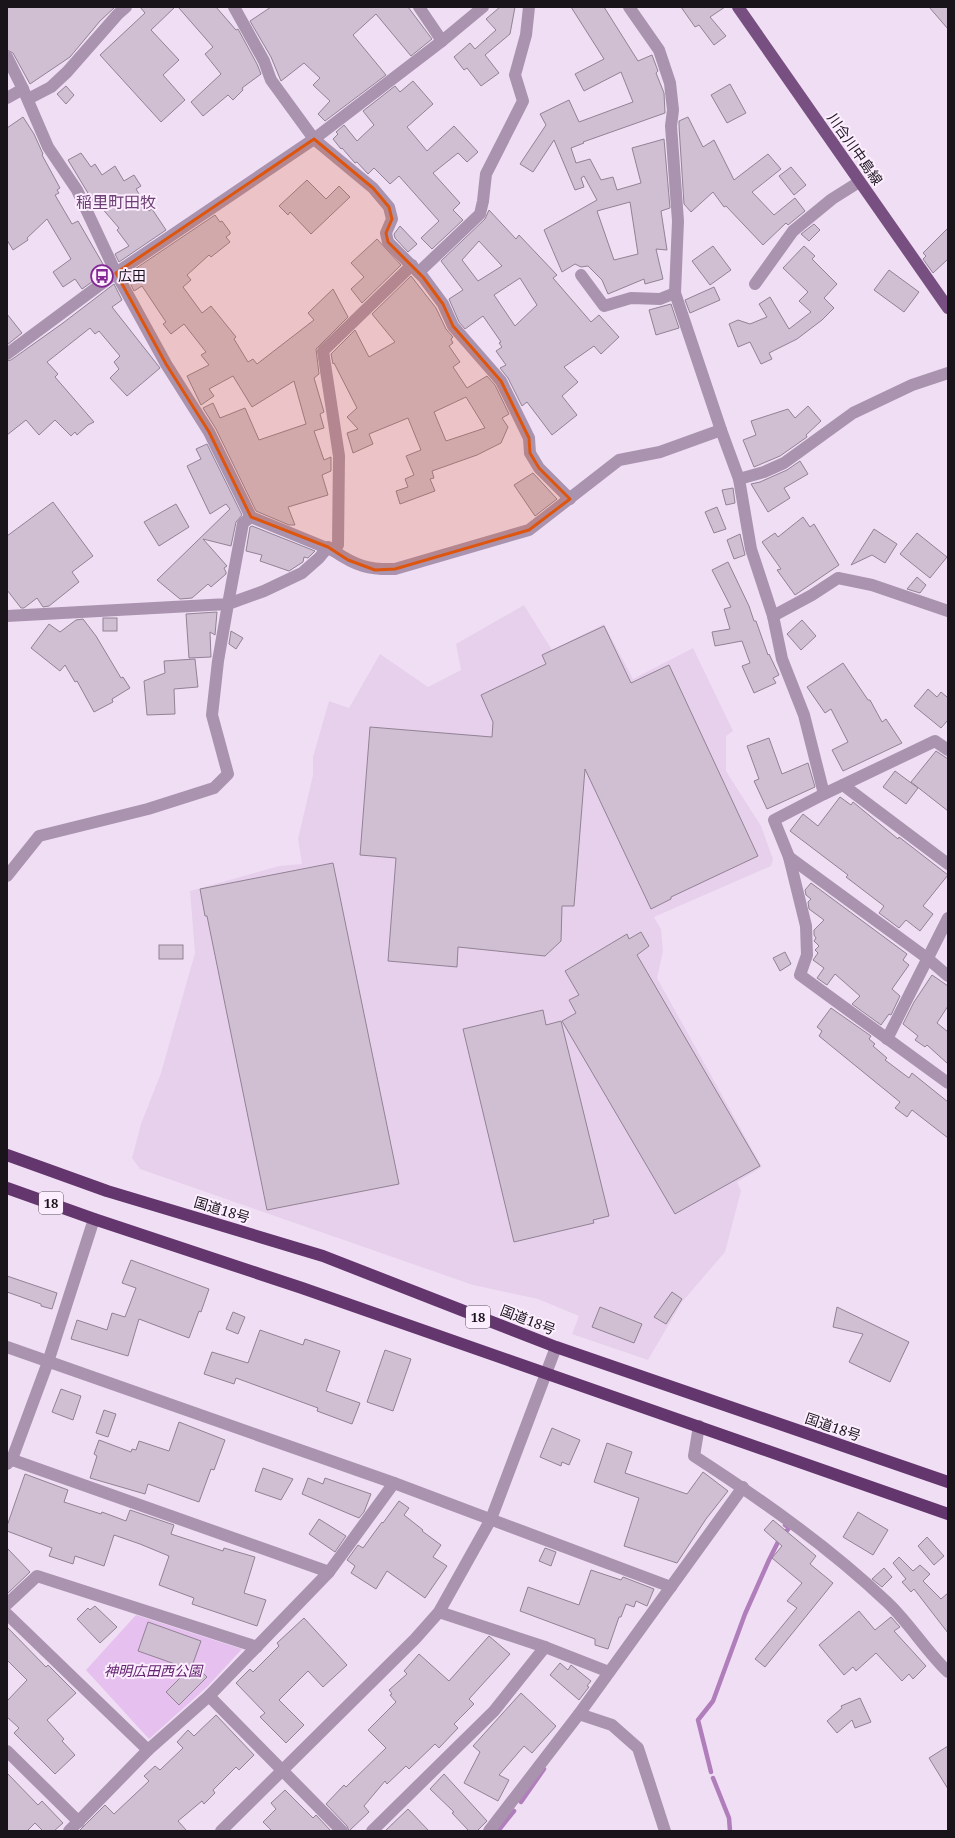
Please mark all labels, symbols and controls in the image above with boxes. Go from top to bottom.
street label: 川合川中島線 [824,109,887,189]
district label: 稲里町田牧 [76,191,156,213]
bus stop icon: 広田 [89,263,115,289]
place label: 広田 [118,266,146,285]
road number: 18 [39,1192,63,1214]
street label: 国道18号 [192,1192,252,1227]
street label: 国道18号 [498,1300,558,1339]
road number: 18 [466,1306,490,1328]
street label: 国道18号 [803,1408,864,1445]
park label: 神明広田西公園 [104,1661,204,1680]

